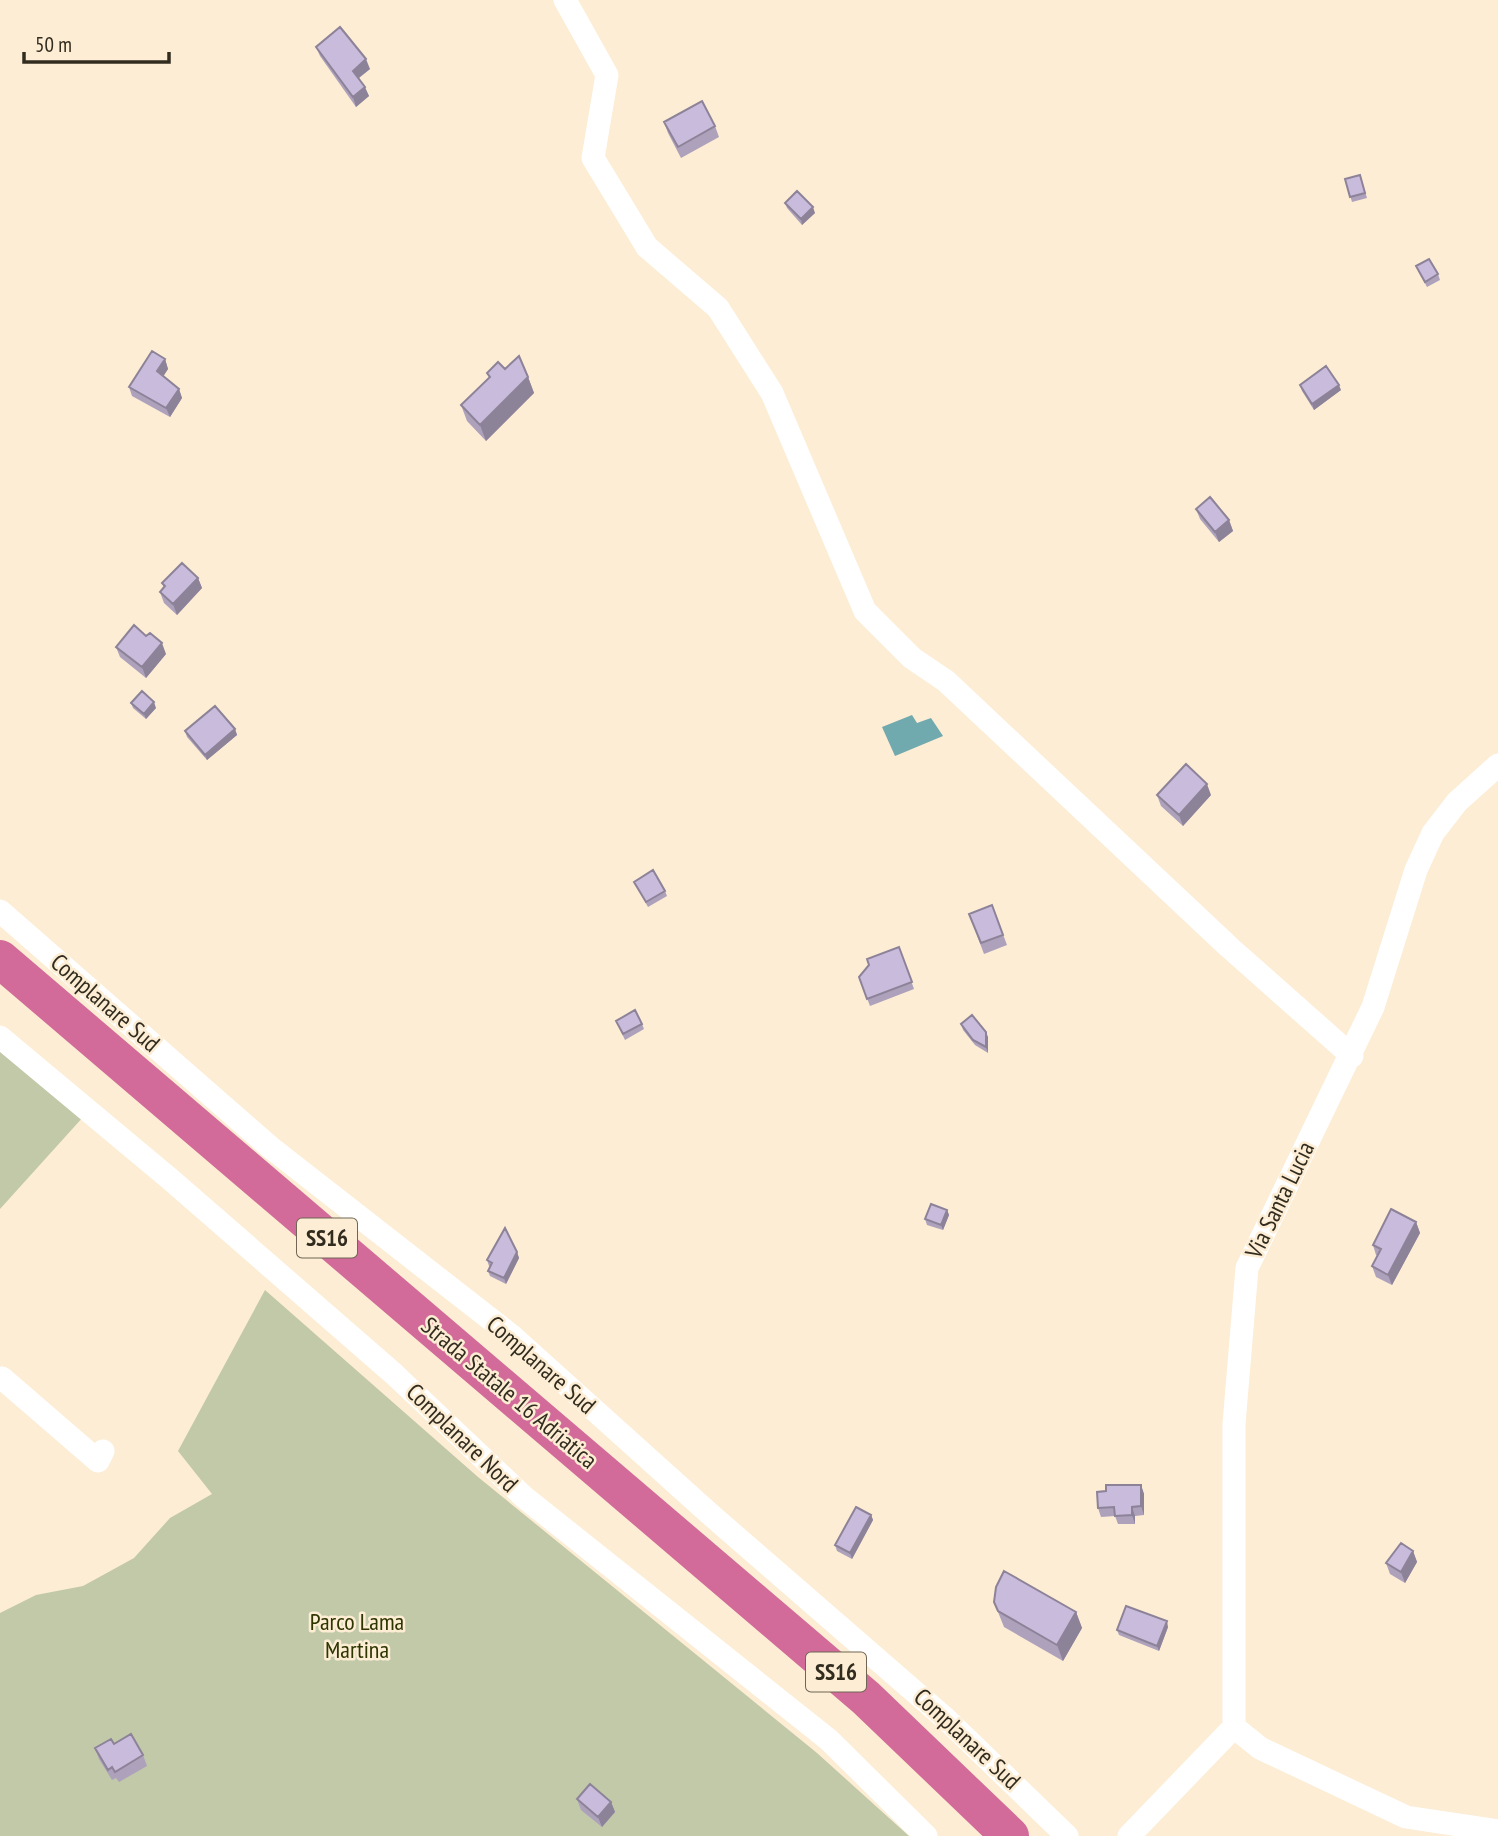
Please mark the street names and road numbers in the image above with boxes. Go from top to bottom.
street label: Complanare Sud [44,947,166,1059]
street label: Via Santa Lucia [1238,1136,1321,1264]
road number: SS16 [297,1218,357,1258]
street label: Complanare Sud [480,1309,602,1421]
street label: Strada Statale 16 Adriatica [415,1310,604,1475]
street label: Complanare Nord [400,1377,525,1499]
road number: SS16 [806,1652,866,1692]
street label: Complanare Sud [907,1681,1027,1796]

